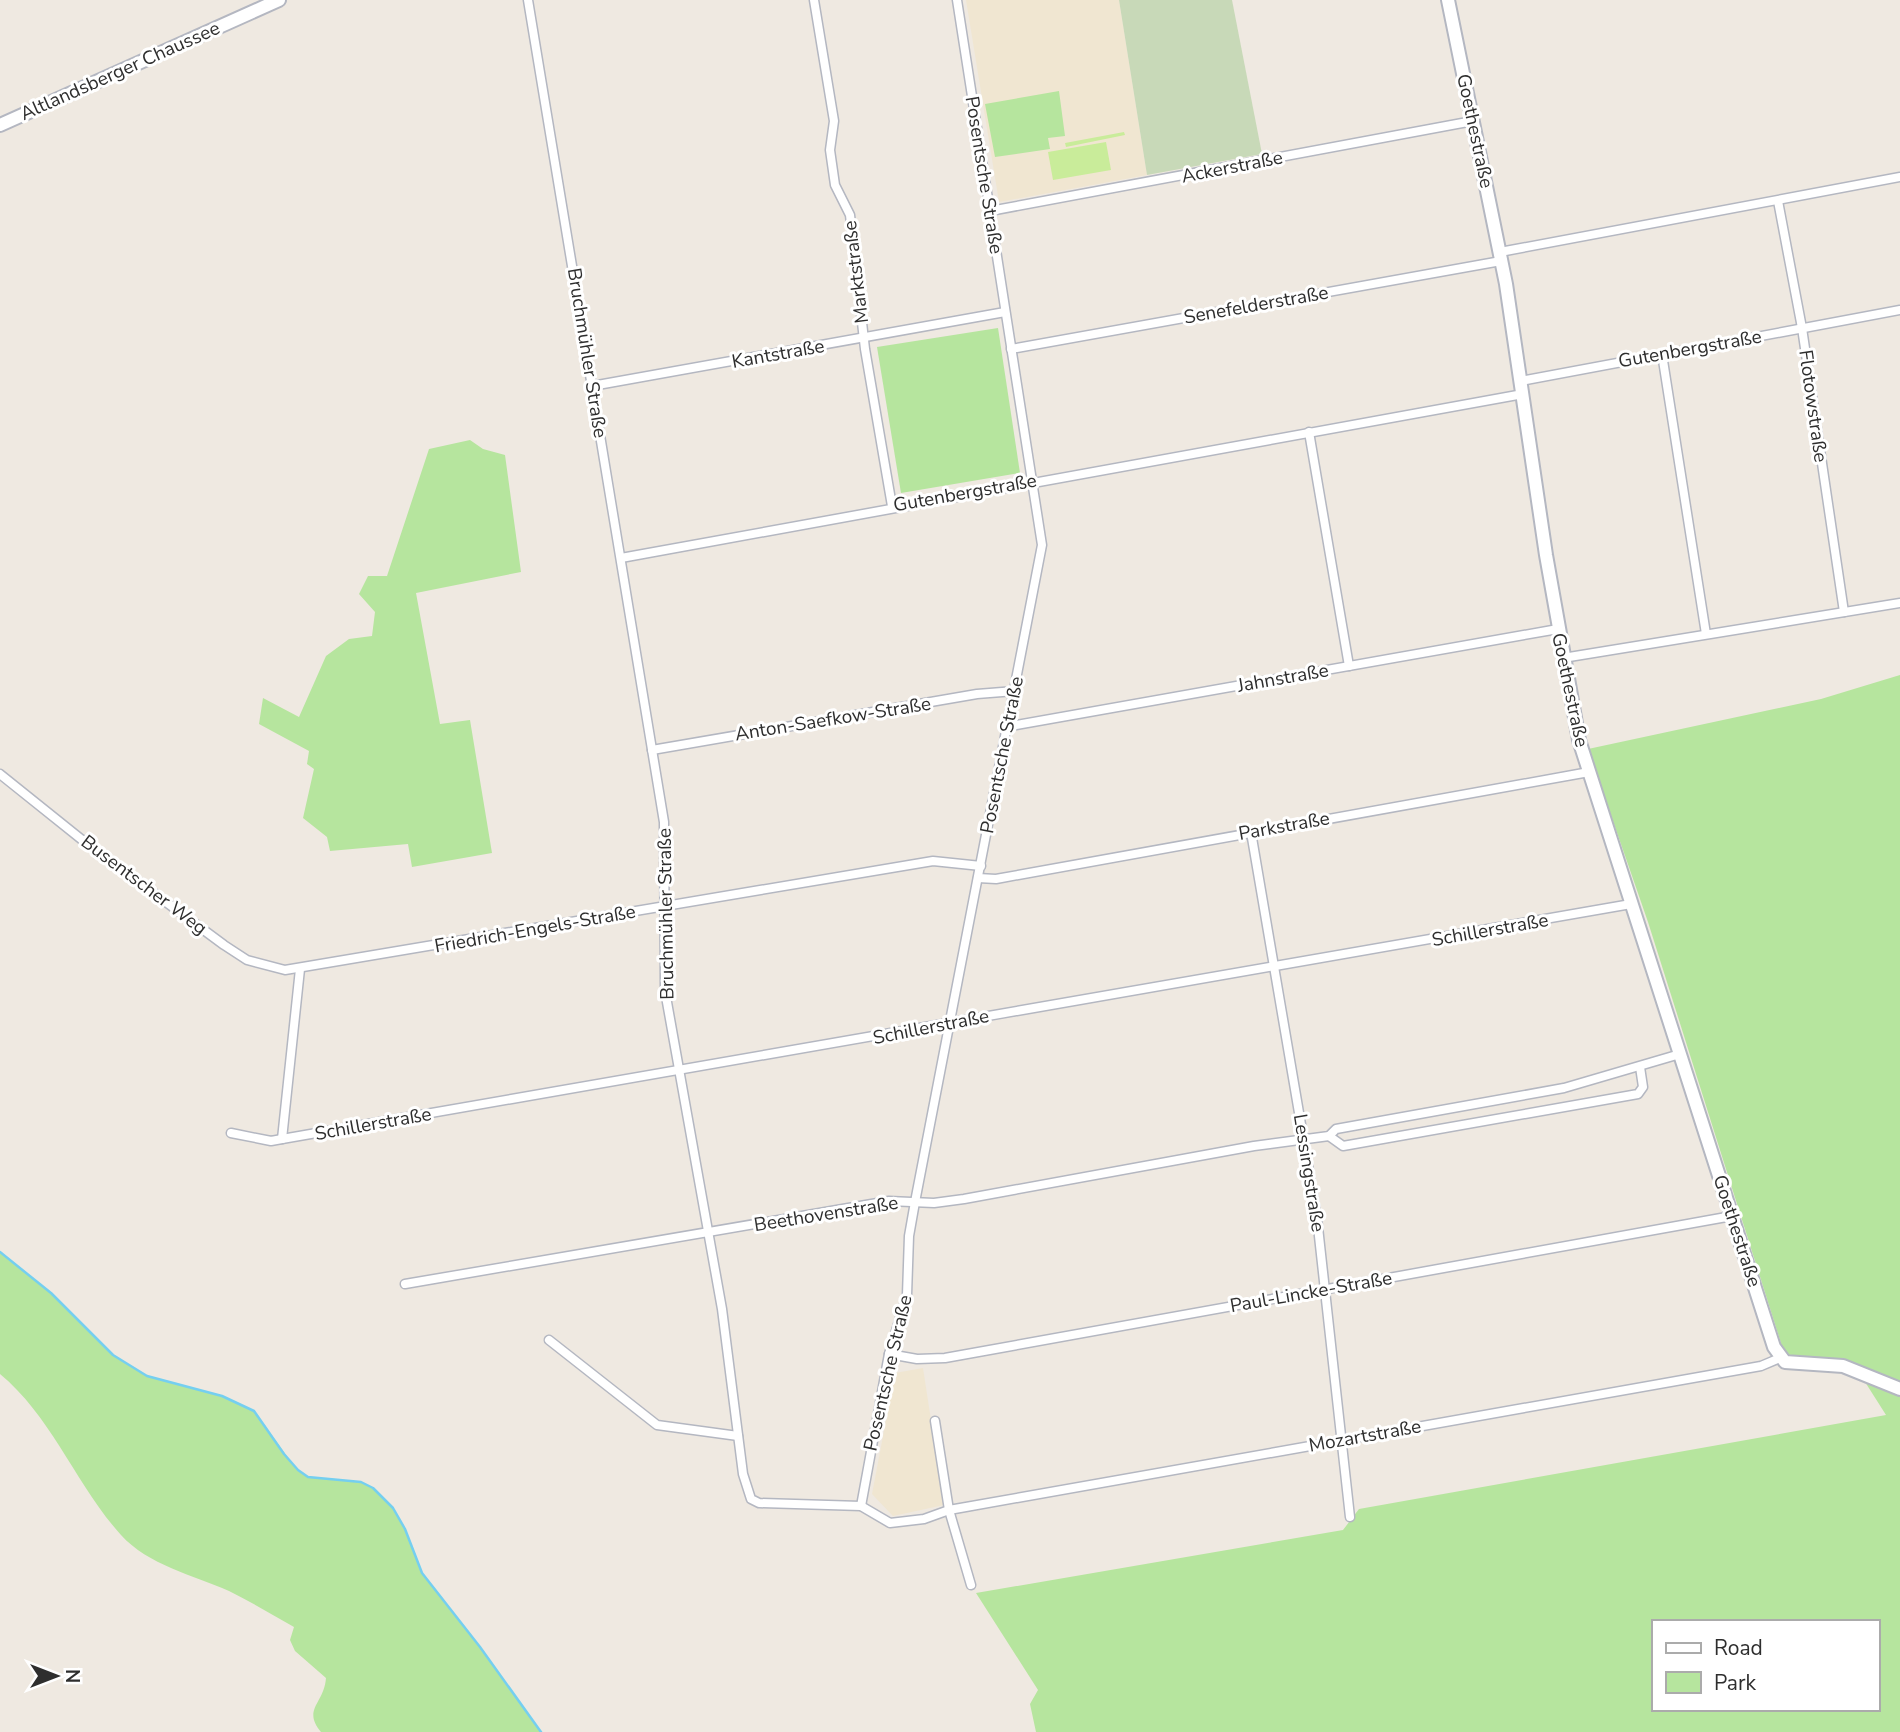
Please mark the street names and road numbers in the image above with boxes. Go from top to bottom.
street label: Altlandsberger Chaussee [16,15,224,127]
street label: Goethestraße [1450,71,1500,191]
street label: Posentsche Straße [959,94,1009,256]
street label: Ackerstraße [1179,144,1285,190]
street label: Marktstraße [837,219,875,325]
street label: Bruchmühler Straße [561,266,613,440]
street label: Senefelderstraße [1182,279,1330,331]
street label: Gutenbergstraße [1616,324,1764,374]
street label: Kantstraße [730,333,826,375]
street label: Flotowstraße [1792,348,1834,464]
street label: Gutenbergstraße [891,468,1039,518]
street label: Goethestraße [1545,630,1595,750]
street label: Jahnstraße [1234,657,1331,699]
street label: Posentsche Straße [974,674,1030,836]
street label: Anton-Saefkow-Straße [733,691,933,747]
street label: Parkstraße [1236,805,1332,847]
street label: Bruchmühler Straße [652,828,680,1000]
street label: Busentscher Weg [76,829,212,941]
street label: Friedrich-Engels-Straße [432,899,638,959]
street label: Schillerstraße [1430,907,1550,953]
street label: Schillerstraße [871,1003,991,1051]
street label: Schillerstraße [313,1101,433,1147]
street label: Lessingstraße [1287,1112,1331,1234]
street label: Goethestraße [1707,1172,1767,1290]
street label: Beethovenstraße [752,1190,900,1238]
street label: Paul-Lincke-Straße [1228,1265,1394,1319]
street label: Posentsche Straße [857,1292,919,1454]
street label: Mozartstraße [1307,1413,1423,1459]

